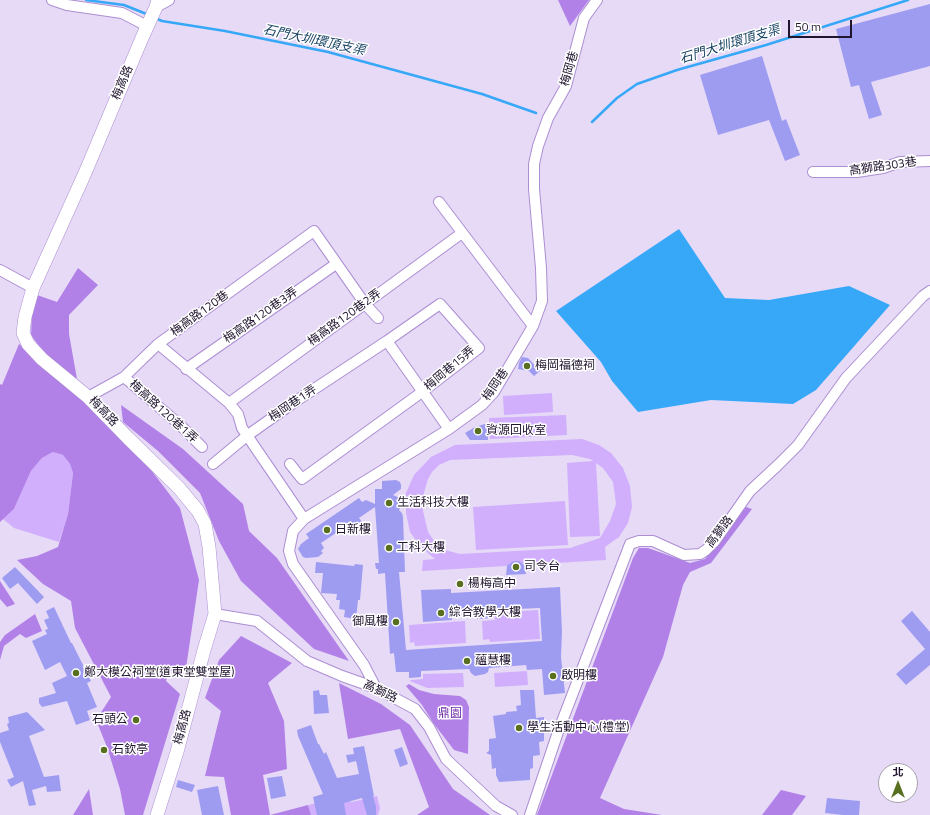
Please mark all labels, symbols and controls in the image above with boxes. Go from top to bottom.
scale bar [790,12,854,38]
text: 50 m [795,17,821,36]
water label: 石門大圳環頂支渠 [678,22,782,68]
water label: 石門大圳環頂支渠 [262,23,366,59]
street label: 梅岡巷 [558,50,582,88]
street label: 梅高路 [109,64,137,102]
street label: 高獅路303巷 [848,155,918,179]
street label: 梅高路120巷3弄 [221,285,301,347]
street label: 梅高路120巷2弄 [306,287,384,349]
street label: 梅高路120巷 [168,288,232,340]
street label: 梅岡巷15弄 [422,344,478,394]
place label: 梅岡福德祠 [535,359,595,373]
marker: 梅岡福德祠 [522,361,532,371]
street label: 梅岡巷 [480,366,512,404]
street label: 梅高路120巷1弄 [126,378,200,446]
street label: 梅岡巷1弄 [266,383,320,425]
street label: 梅高路 [85,394,121,430]
place label: 資源回收室 [486,424,546,438]
marker: 資源回收室 [473,426,483,436]
place label: 生活科技大樓 [397,496,469,510]
marker: 生活科技大樓 [384,498,394,508]
street label: 高獅路 [703,513,737,551]
place label: 日新樓 [335,523,371,537]
marker: 日新樓 [322,525,332,535]
place label: 工科大樓 [397,541,445,555]
marker: 工科大樓 [384,543,394,553]
place label: 司令台 [524,560,560,574]
marker: 司令台 [511,562,521,572]
place label: 楊梅高中 [468,577,516,591]
marker: 楊梅高中 [455,579,465,589]
place label: 綜合教學大樓 [449,606,521,620]
marker: 綜合教學大樓 [436,608,446,618]
place label: 御風樓 [352,615,388,629]
marker: 御風樓 [391,617,401,627]
place label: 蘊慧樓 [475,654,511,668]
marker: 蘊慧樓 [462,656,472,666]
place label: 鄭大模公祠堂(道東堂雙堂屋) [84,666,234,680]
marker: 鄭大模公祠堂(道東堂雙堂屋) [71,668,81,678]
place label: 啟明樓 [561,669,597,683]
marker: 啟明樓 [548,671,558,681]
street label: 高獅路 [361,678,399,706]
park label: 鼎園 [438,707,462,721]
street label: 梅高路 [171,708,195,746]
place label: 石頭公 [92,713,128,727]
marker: 石頭公 [131,715,141,725]
place label: 學生活動中心(禮堂) [527,721,629,735]
marker: 學生活動中心(禮堂) [514,723,524,733]
place label: 石欽亭 [112,743,148,757]
marker: 石欽亭 [99,745,109,755]
north arrow [878,763,918,803]
text: 北 [893,764,904,780]

